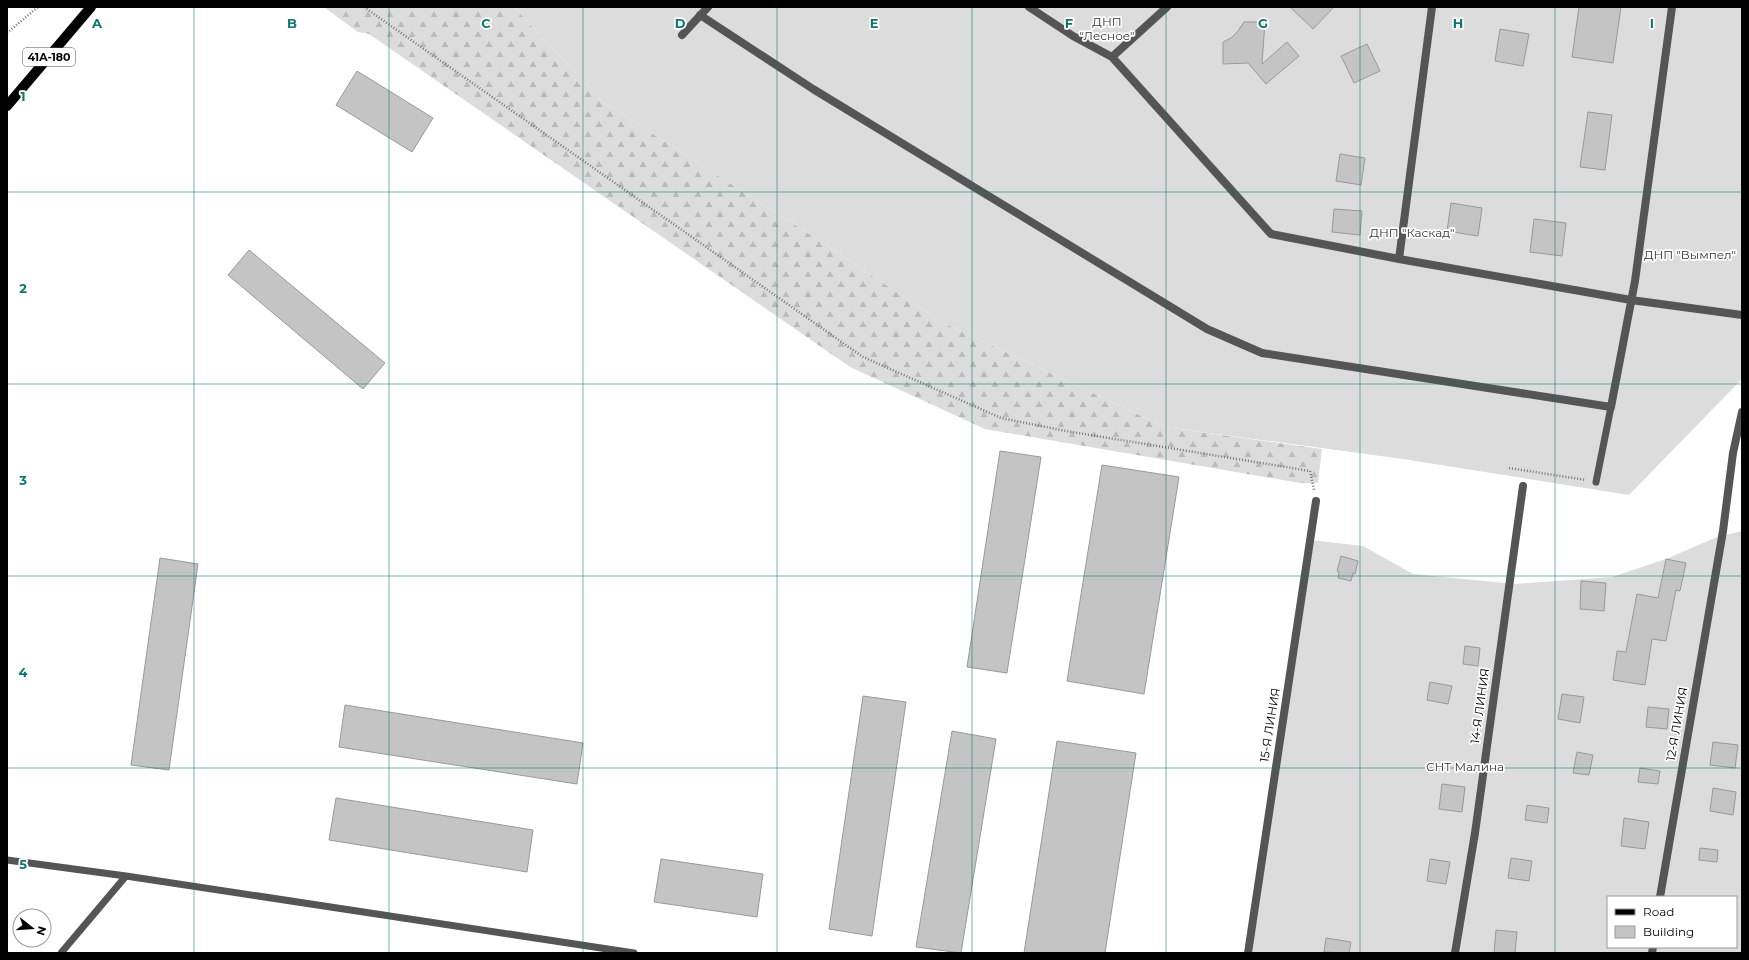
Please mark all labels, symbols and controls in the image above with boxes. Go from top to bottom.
park label: ДНП "Лесное" [1080,14,1134,43]
text: A [91,15,103,31]
text: B [287,15,297,31]
text: C [481,15,491,31]
text: D [675,15,686,31]
text: E [870,15,879,31]
text: F [1065,15,1073,31]
text: G [1258,15,1268,31]
text: H [1453,15,1463,31]
text: I [1650,15,1654,31]
road number: 41А-180 [23,48,75,66]
text: 1 [20,88,26,104]
park label: ДНП "Каскад" [1369,225,1455,240]
park label: ДНП "Вымпел" [1644,247,1736,262]
text: 2 [19,280,27,296]
text: 3 [18,472,27,488]
text: 4 [19,664,28,680]
street label: 14-Я ЛИНИЯ [1467,667,1492,745]
street label: 12-Я ЛИНИЯ [1663,686,1690,762]
street label: 15-Я ЛИНИЯ [1256,687,1283,763]
park label: СНТ Малина [1426,759,1504,774]
text: 5 [19,856,27,872]
legend [1607,896,1737,948]
text: Road [1643,904,1674,919]
north arrow [12,908,52,948]
text: Building [1643,924,1694,939]
text: N [34,925,50,937]

